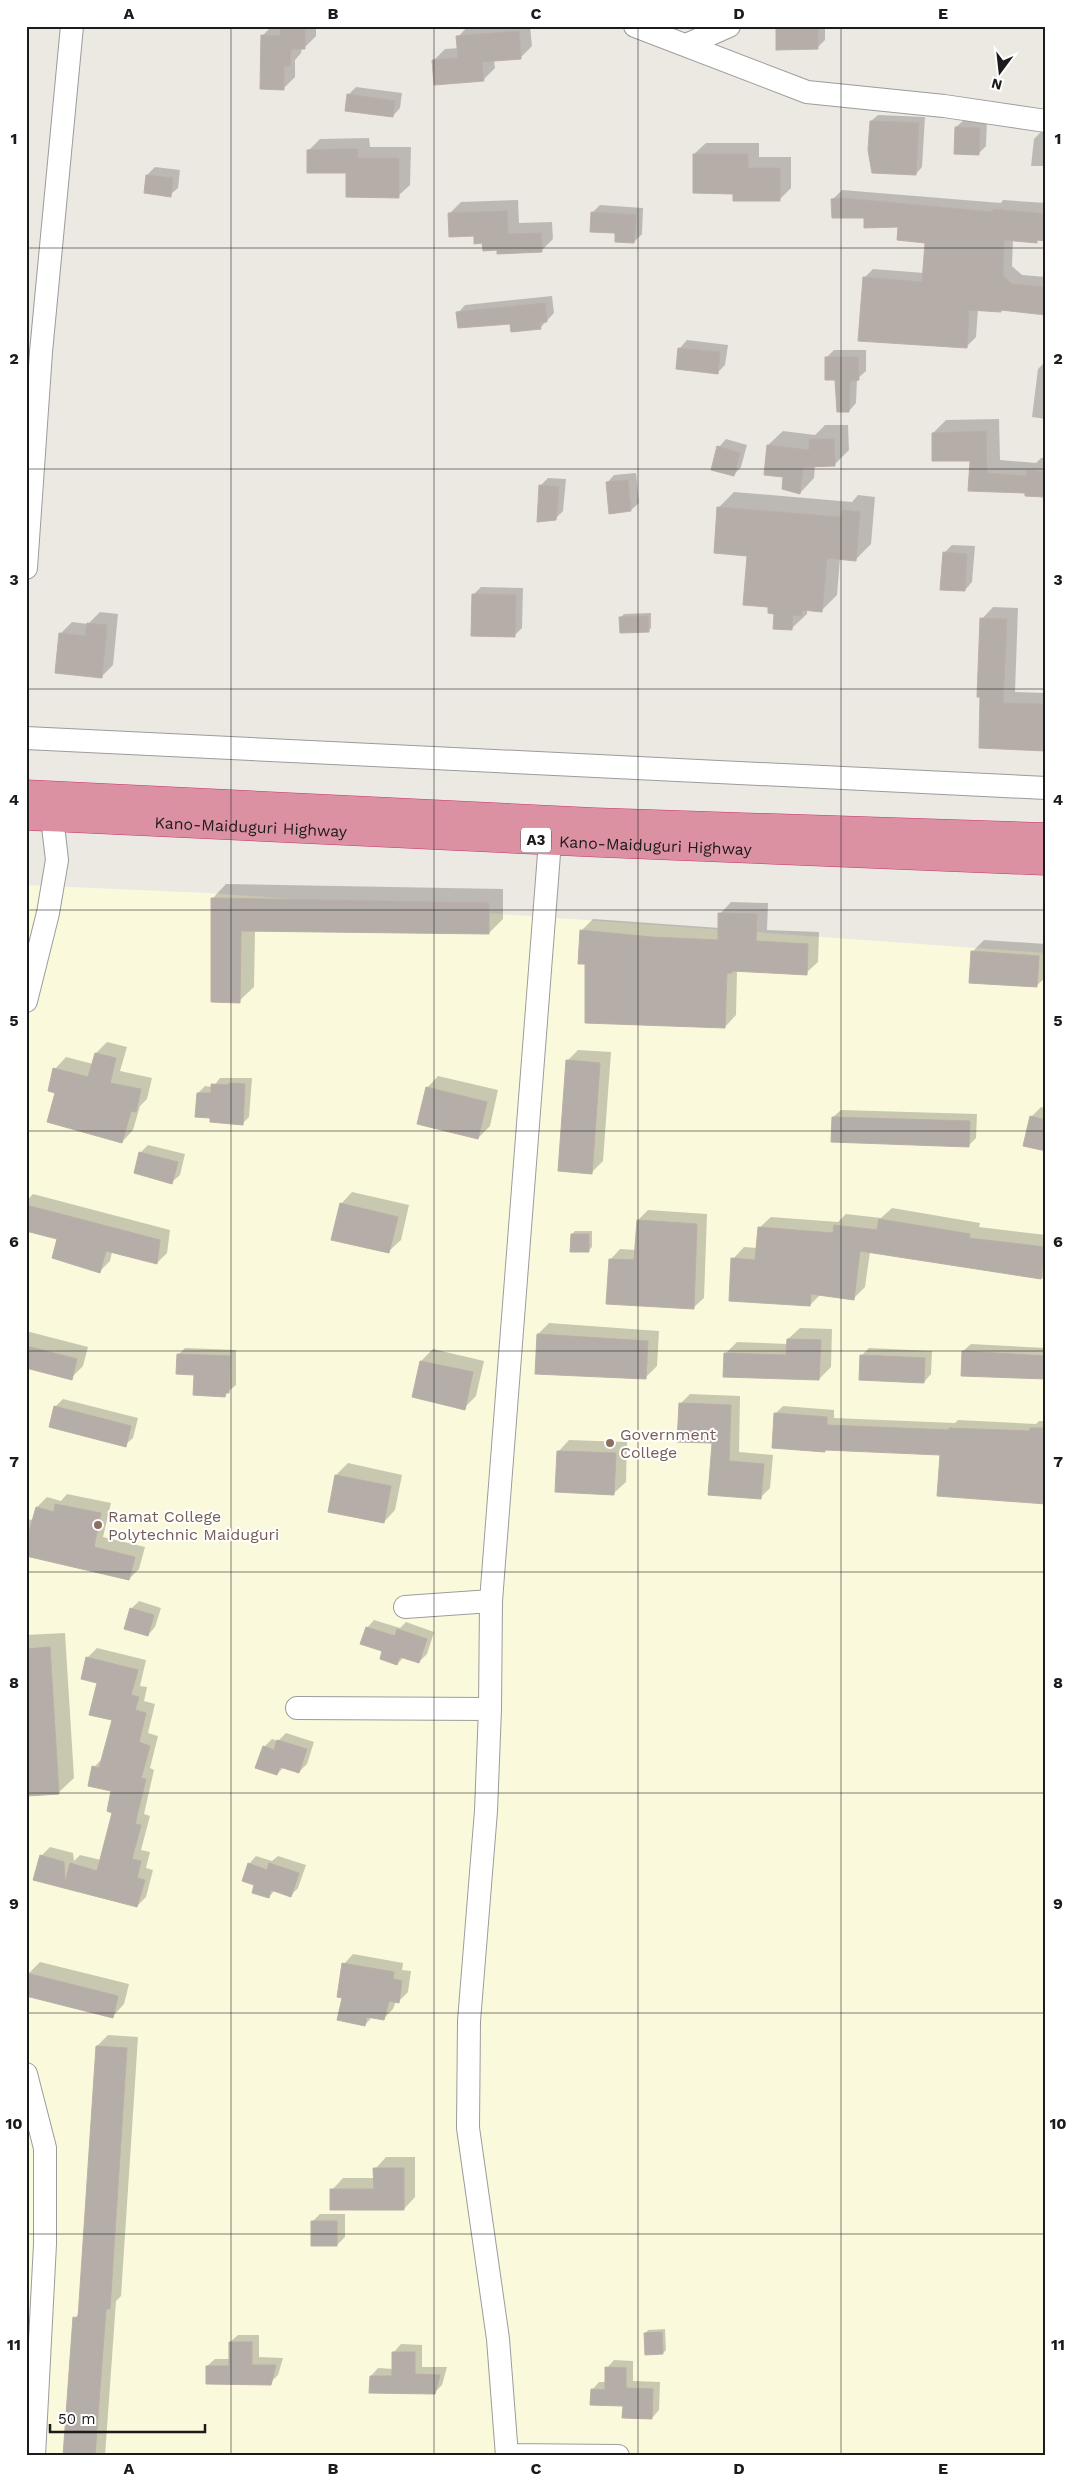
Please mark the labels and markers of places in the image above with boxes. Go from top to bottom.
place label: Government College [620,1425,716,1462]
marker: Government College [604,1437,616,1449]
place label: Ramat College Polytechnic Maiduguri [108,1507,279,1544]
marker: Ramat College Polytechnic Maiduguri [92,1519,104,1531]

